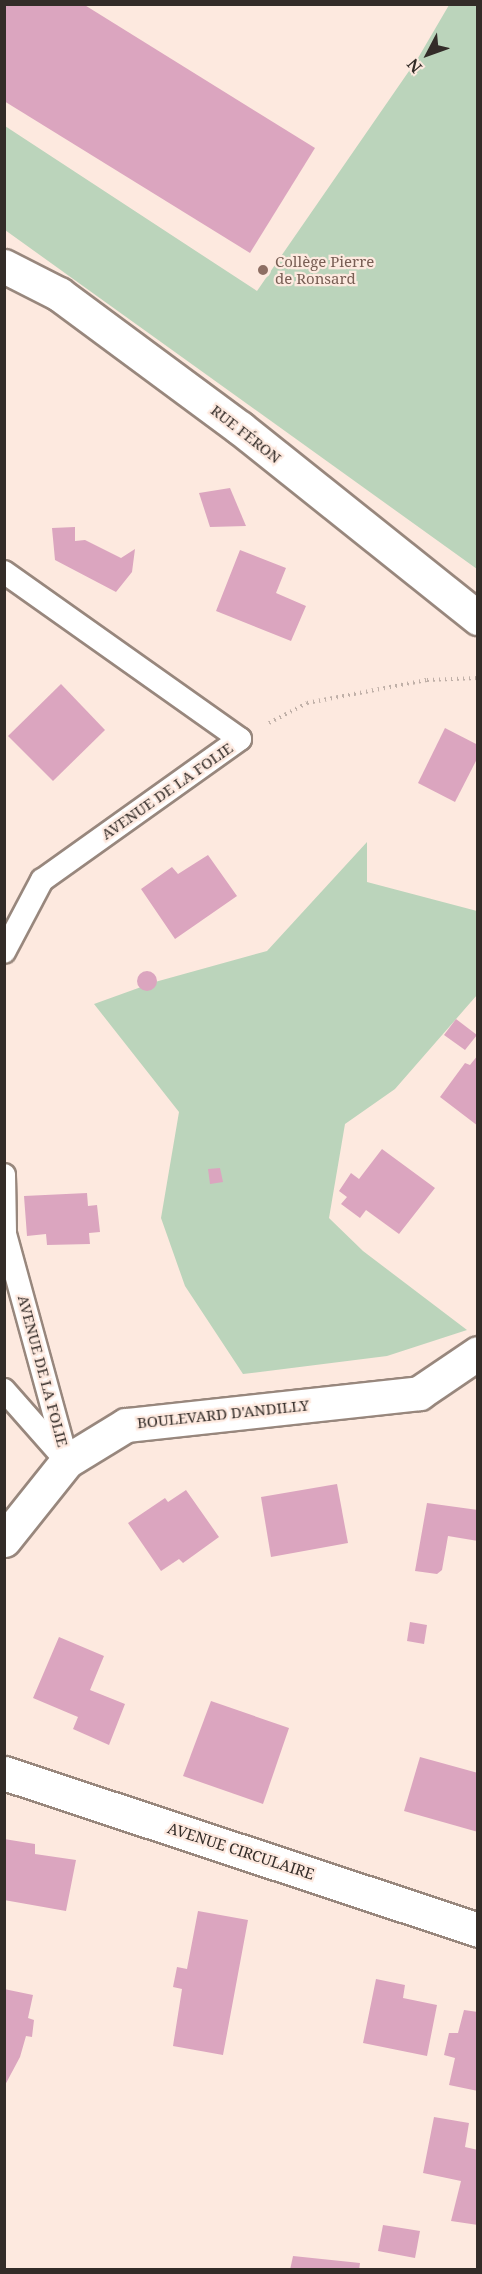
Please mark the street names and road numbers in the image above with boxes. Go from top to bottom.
street label: RUE FÉRON [207,401,285,467]
street label: AVENUE DE LA FOLIE [98,739,236,843]
street label: AVENUE DE LA FOLIE [14,1293,72,1449]
street label: BOULEVARD D'ANDILLY [136,1396,310,1432]
street label: AVENUE CIRCULAIRE [165,1819,317,1883]

